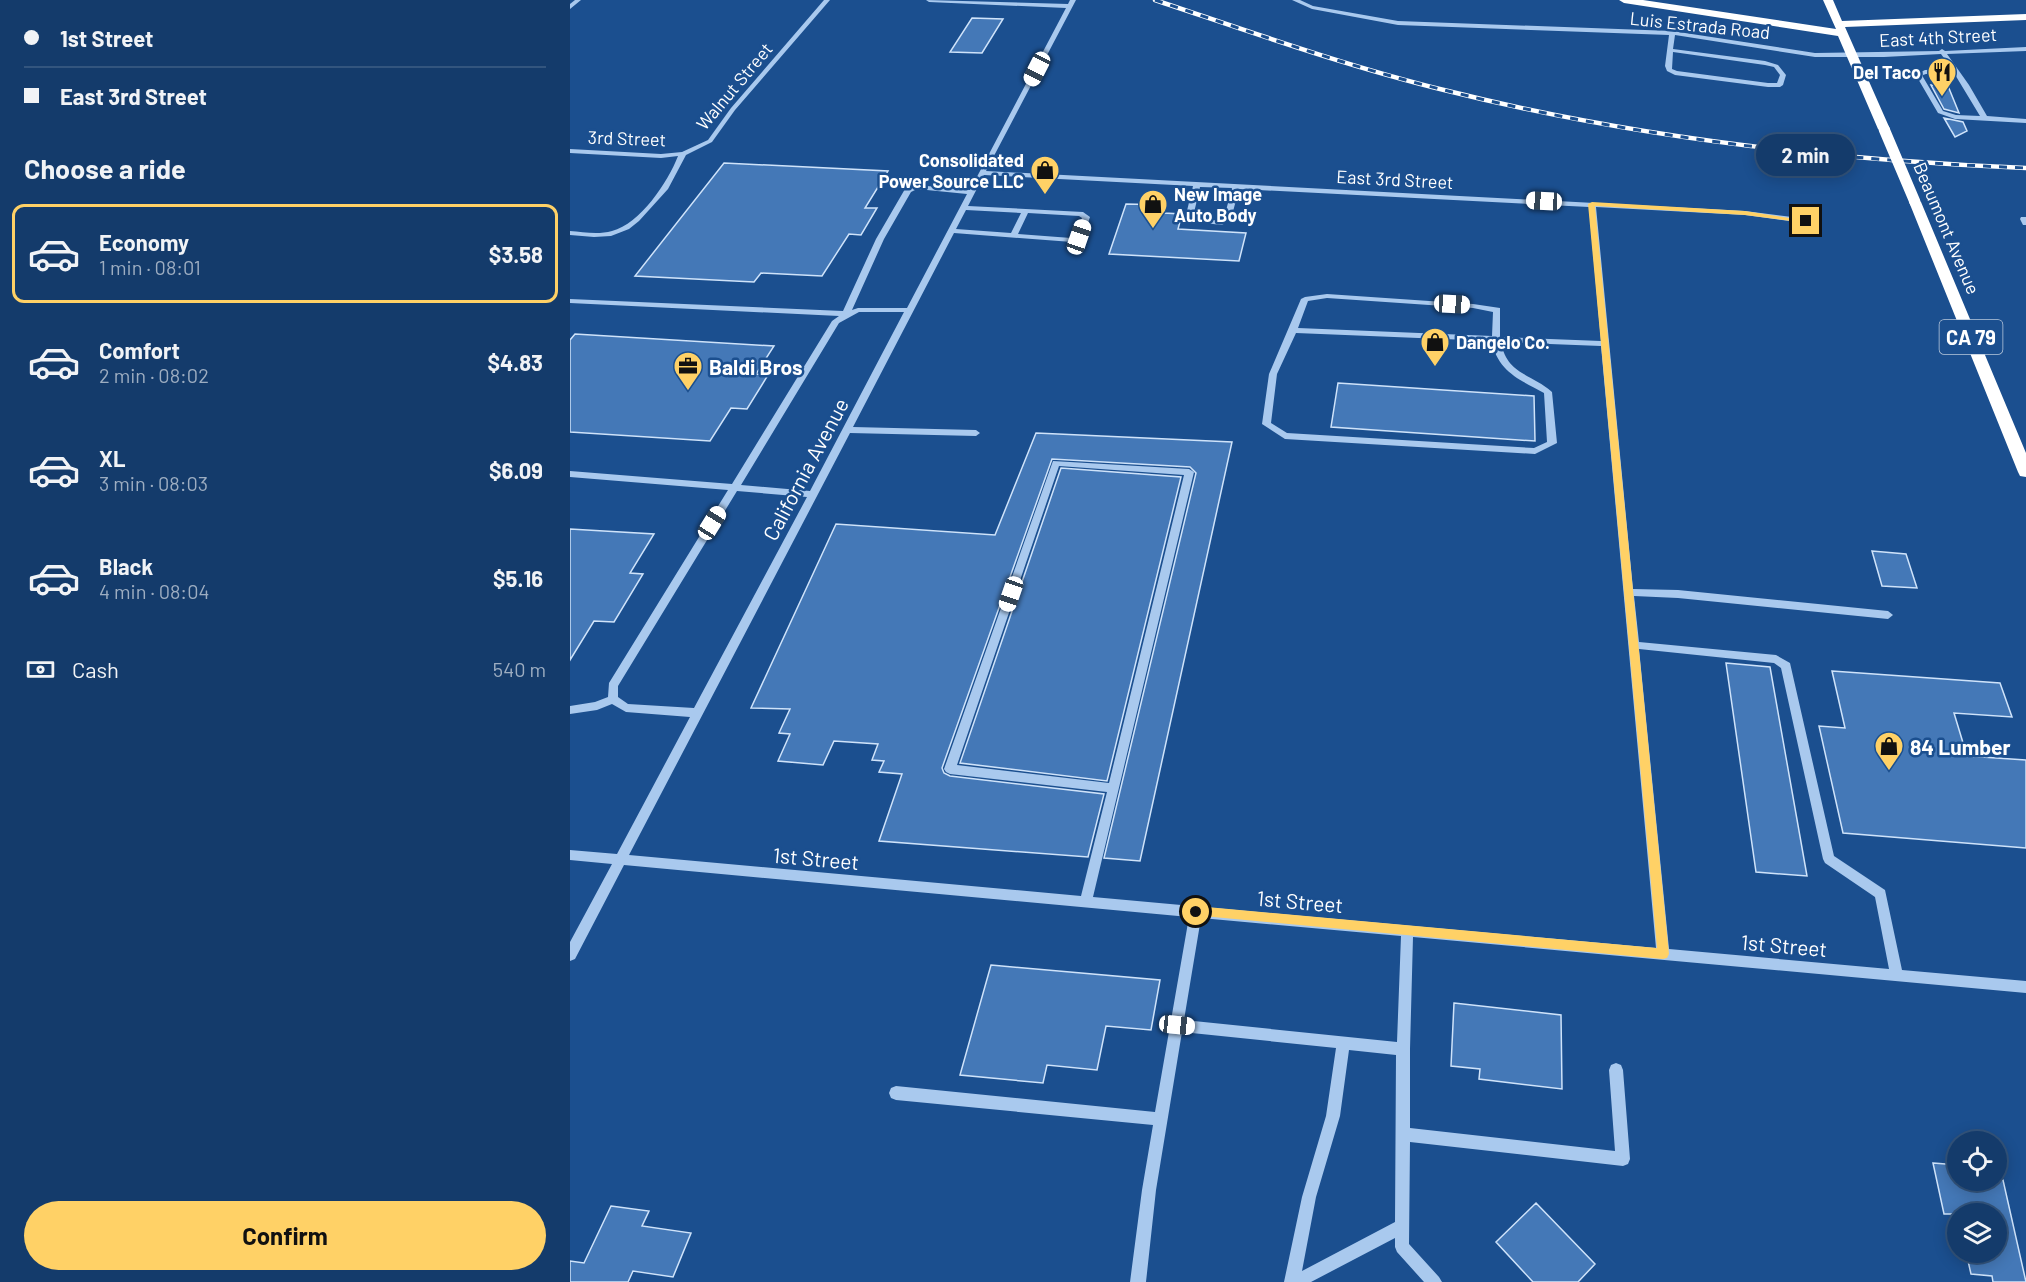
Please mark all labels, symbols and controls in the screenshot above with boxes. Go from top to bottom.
street label: Luis Estrada Road [1629,7,1771,43]
street label: East 4th Street [1879,23,1997,51]
text: 1st Street [60,25,153,51]
street label: Walnut Street [691,38,777,134]
car [1021,49,1053,89]
restaurant icon: Del Taco [1926,56,1958,98]
place label: Del Taco [1853,61,1921,83]
text: East 3rd Street [60,83,207,109]
street label: 3rd Street [587,126,667,150]
callout: 2 min [1756,134,1856,176]
text: 2 min [1782,143,1829,167]
place label: Consolidated Power Source LLC [879,149,1024,192]
text: Choose a ride [24,152,186,184]
shop icon: Consolidated Power Source LLC [1029,154,1061,196]
street label: Beaumont Avenue [1909,159,1985,297]
street label: East 3rd Street [1336,165,1454,193]
place label: New Image Auto Body [1174,183,1262,226]
shop icon: New Image Auto Body [1137,188,1169,230]
car [1526,191,1562,211]
route end [1792,207,1819,234]
car [1065,217,1093,257]
icon: car [27,227,81,281]
text: Economy [99,229,189,255]
text: $3.58 [489,241,543,267]
text: 1 min · 08:01 [99,255,201,279]
car [1434,294,1470,314]
road number: CA 79 [1940,320,2002,354]
shop icon: Dangelo Co. [1419,326,1451,368]
place label: Dangelo Co. [1456,331,1550,353]
icon: car [27,335,81,389]
text: Comfort [99,337,180,363]
text: $4.83 [487,349,543,375]
office icon: Baldi Bros [672,350,704,392]
place label: Baldi Bros [709,354,803,379]
text: 2 min · 08:02 [99,363,209,387]
street label: California Avenue [757,394,853,544]
icon: car [27,443,81,497]
text: XL [99,445,125,471]
text: $6.09 [489,457,543,483]
text: 3 min · 08:03 [99,471,208,495]
car [695,503,729,543]
icon: car [27,551,81,605]
text: Black [99,553,153,579]
text: $5.16 [493,565,543,591]
car [997,574,1025,614]
text: 4 min · 08:04 [99,579,209,603]
icon: cash [24,653,57,686]
text: Cash [72,656,119,682]
text: 540 m [493,657,546,681]
shop icon: 84 Lumber [1873,730,1905,772]
place label: 84 Lumber [1910,734,2011,759]
street label: 1st Street [772,842,860,874]
street label: 1st Street [1256,885,1344,917]
route start [1182,898,1209,925]
street label: 1st Street [1740,929,1828,961]
car [1158,1014,1196,1036]
map controls [1947,1131,2007,1263]
button: locate [1947,1131,2007,1191]
button: Confirm [24,1201,546,1270]
button: layers [1947,1203,2007,1263]

